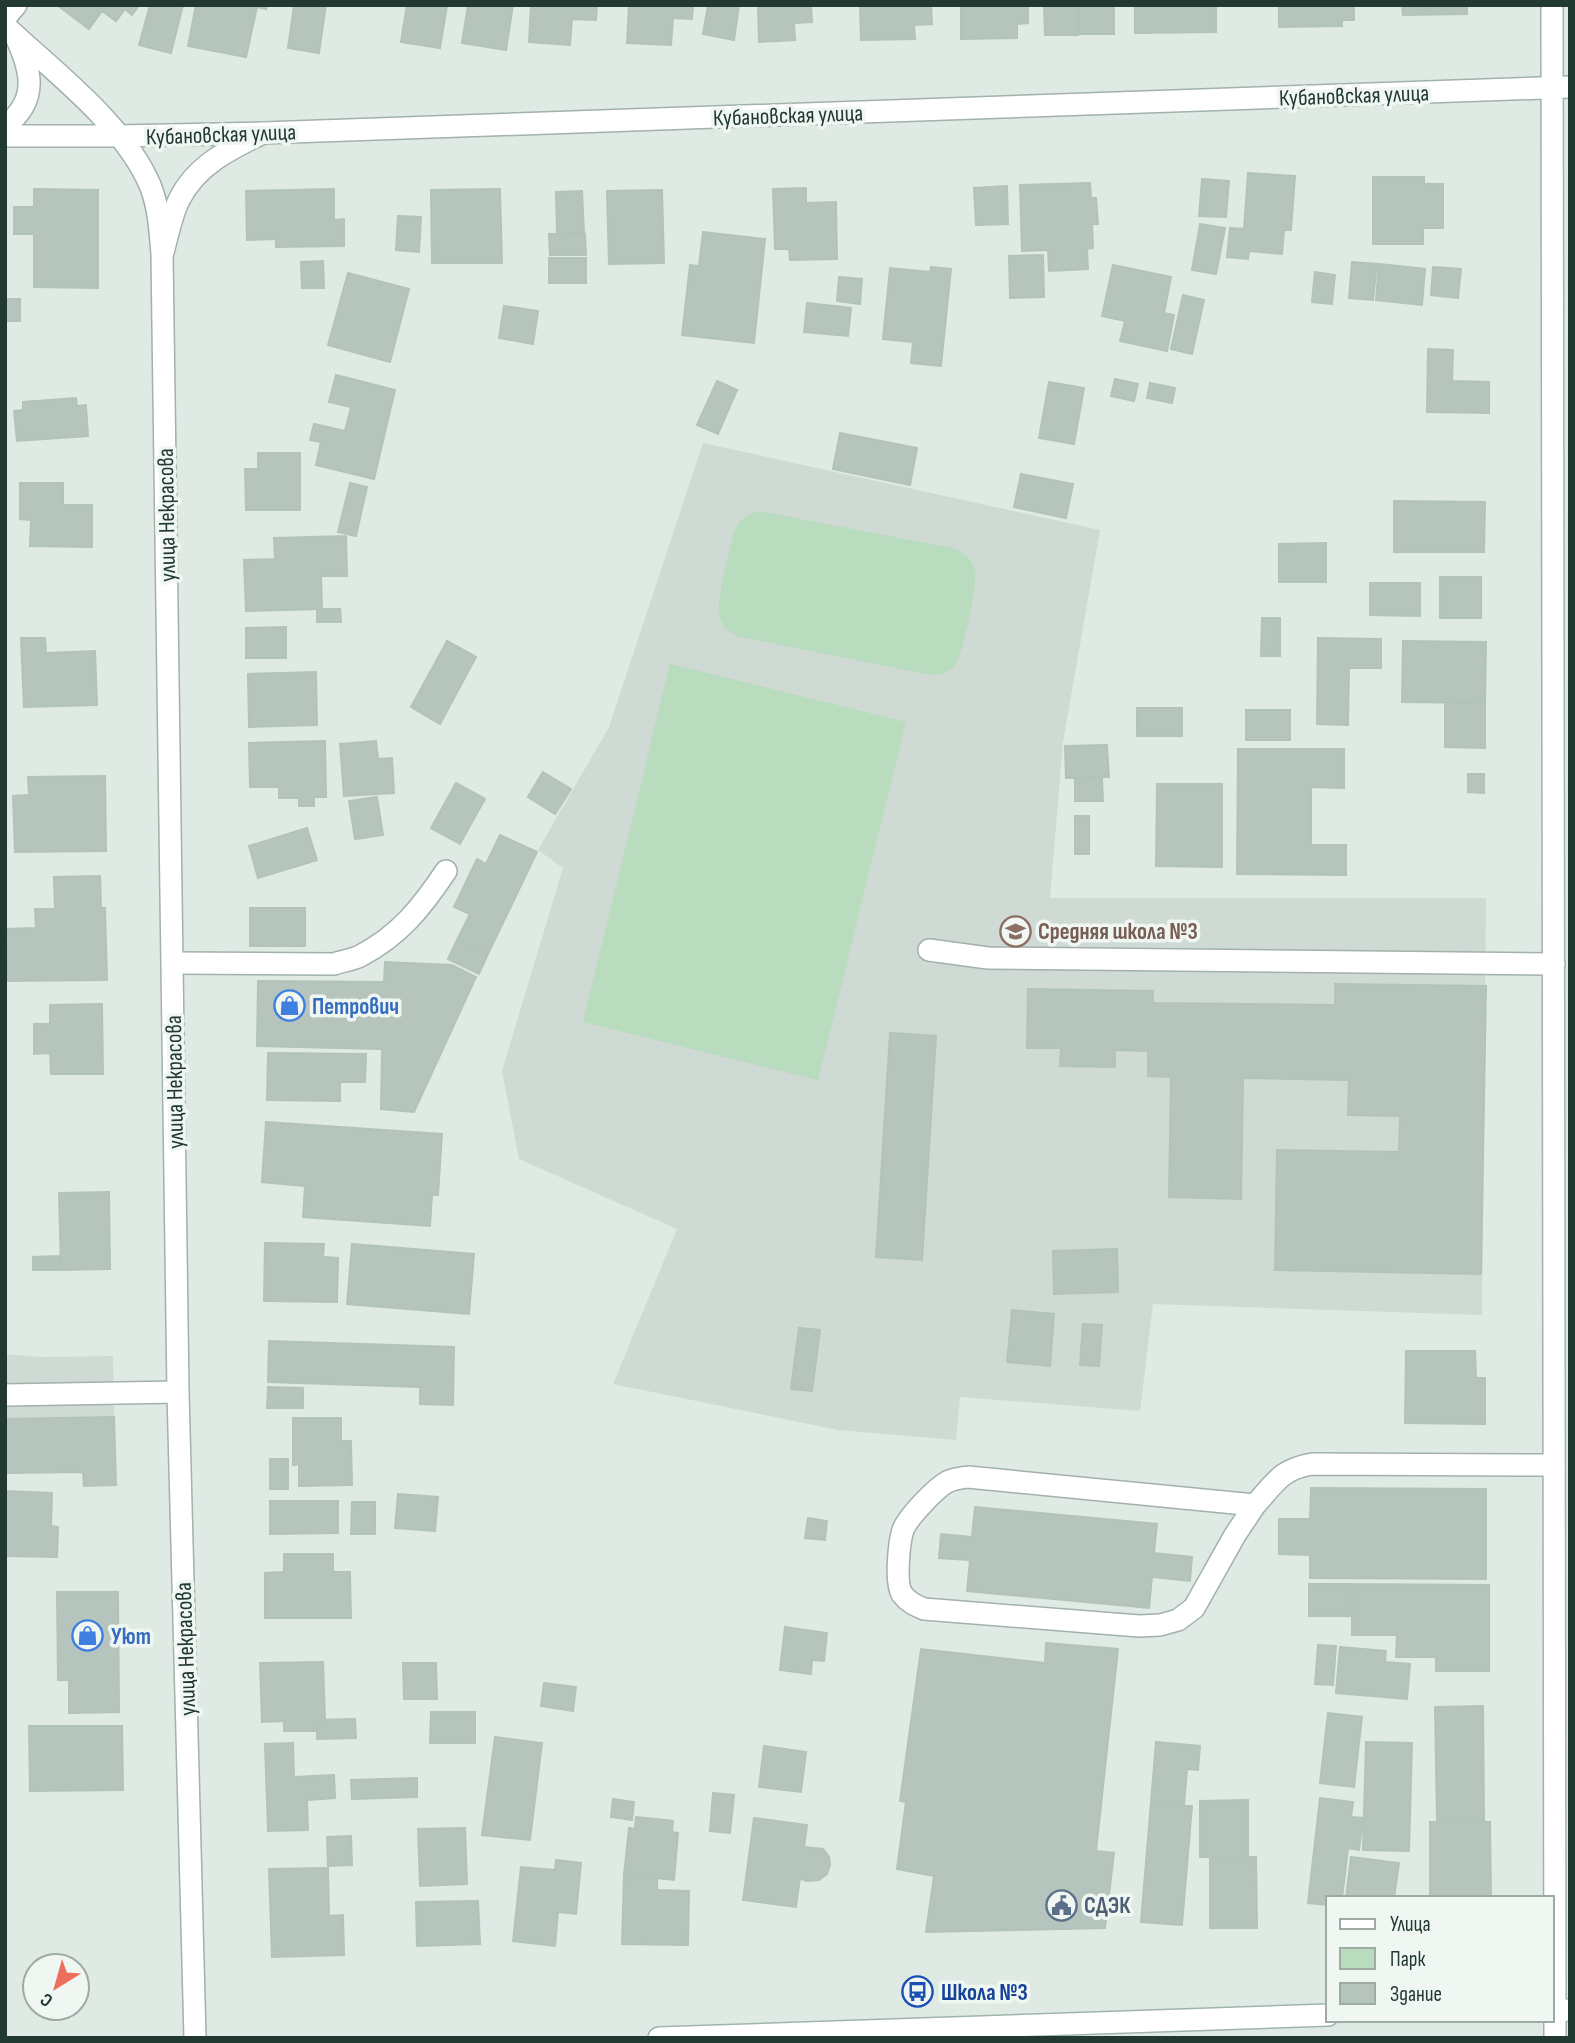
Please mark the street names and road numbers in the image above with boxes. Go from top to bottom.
street label: Кубановская улица [1279,79,1430,113]
street label: Кубановская улица [713,99,864,133]
street label: Кубановская улица [146,118,297,152]
street label: улица Некрасова [152,448,182,582]
street label: улица Некрасова [160,1015,190,1149]
street label: улица Некрасова [170,1582,202,1716]

